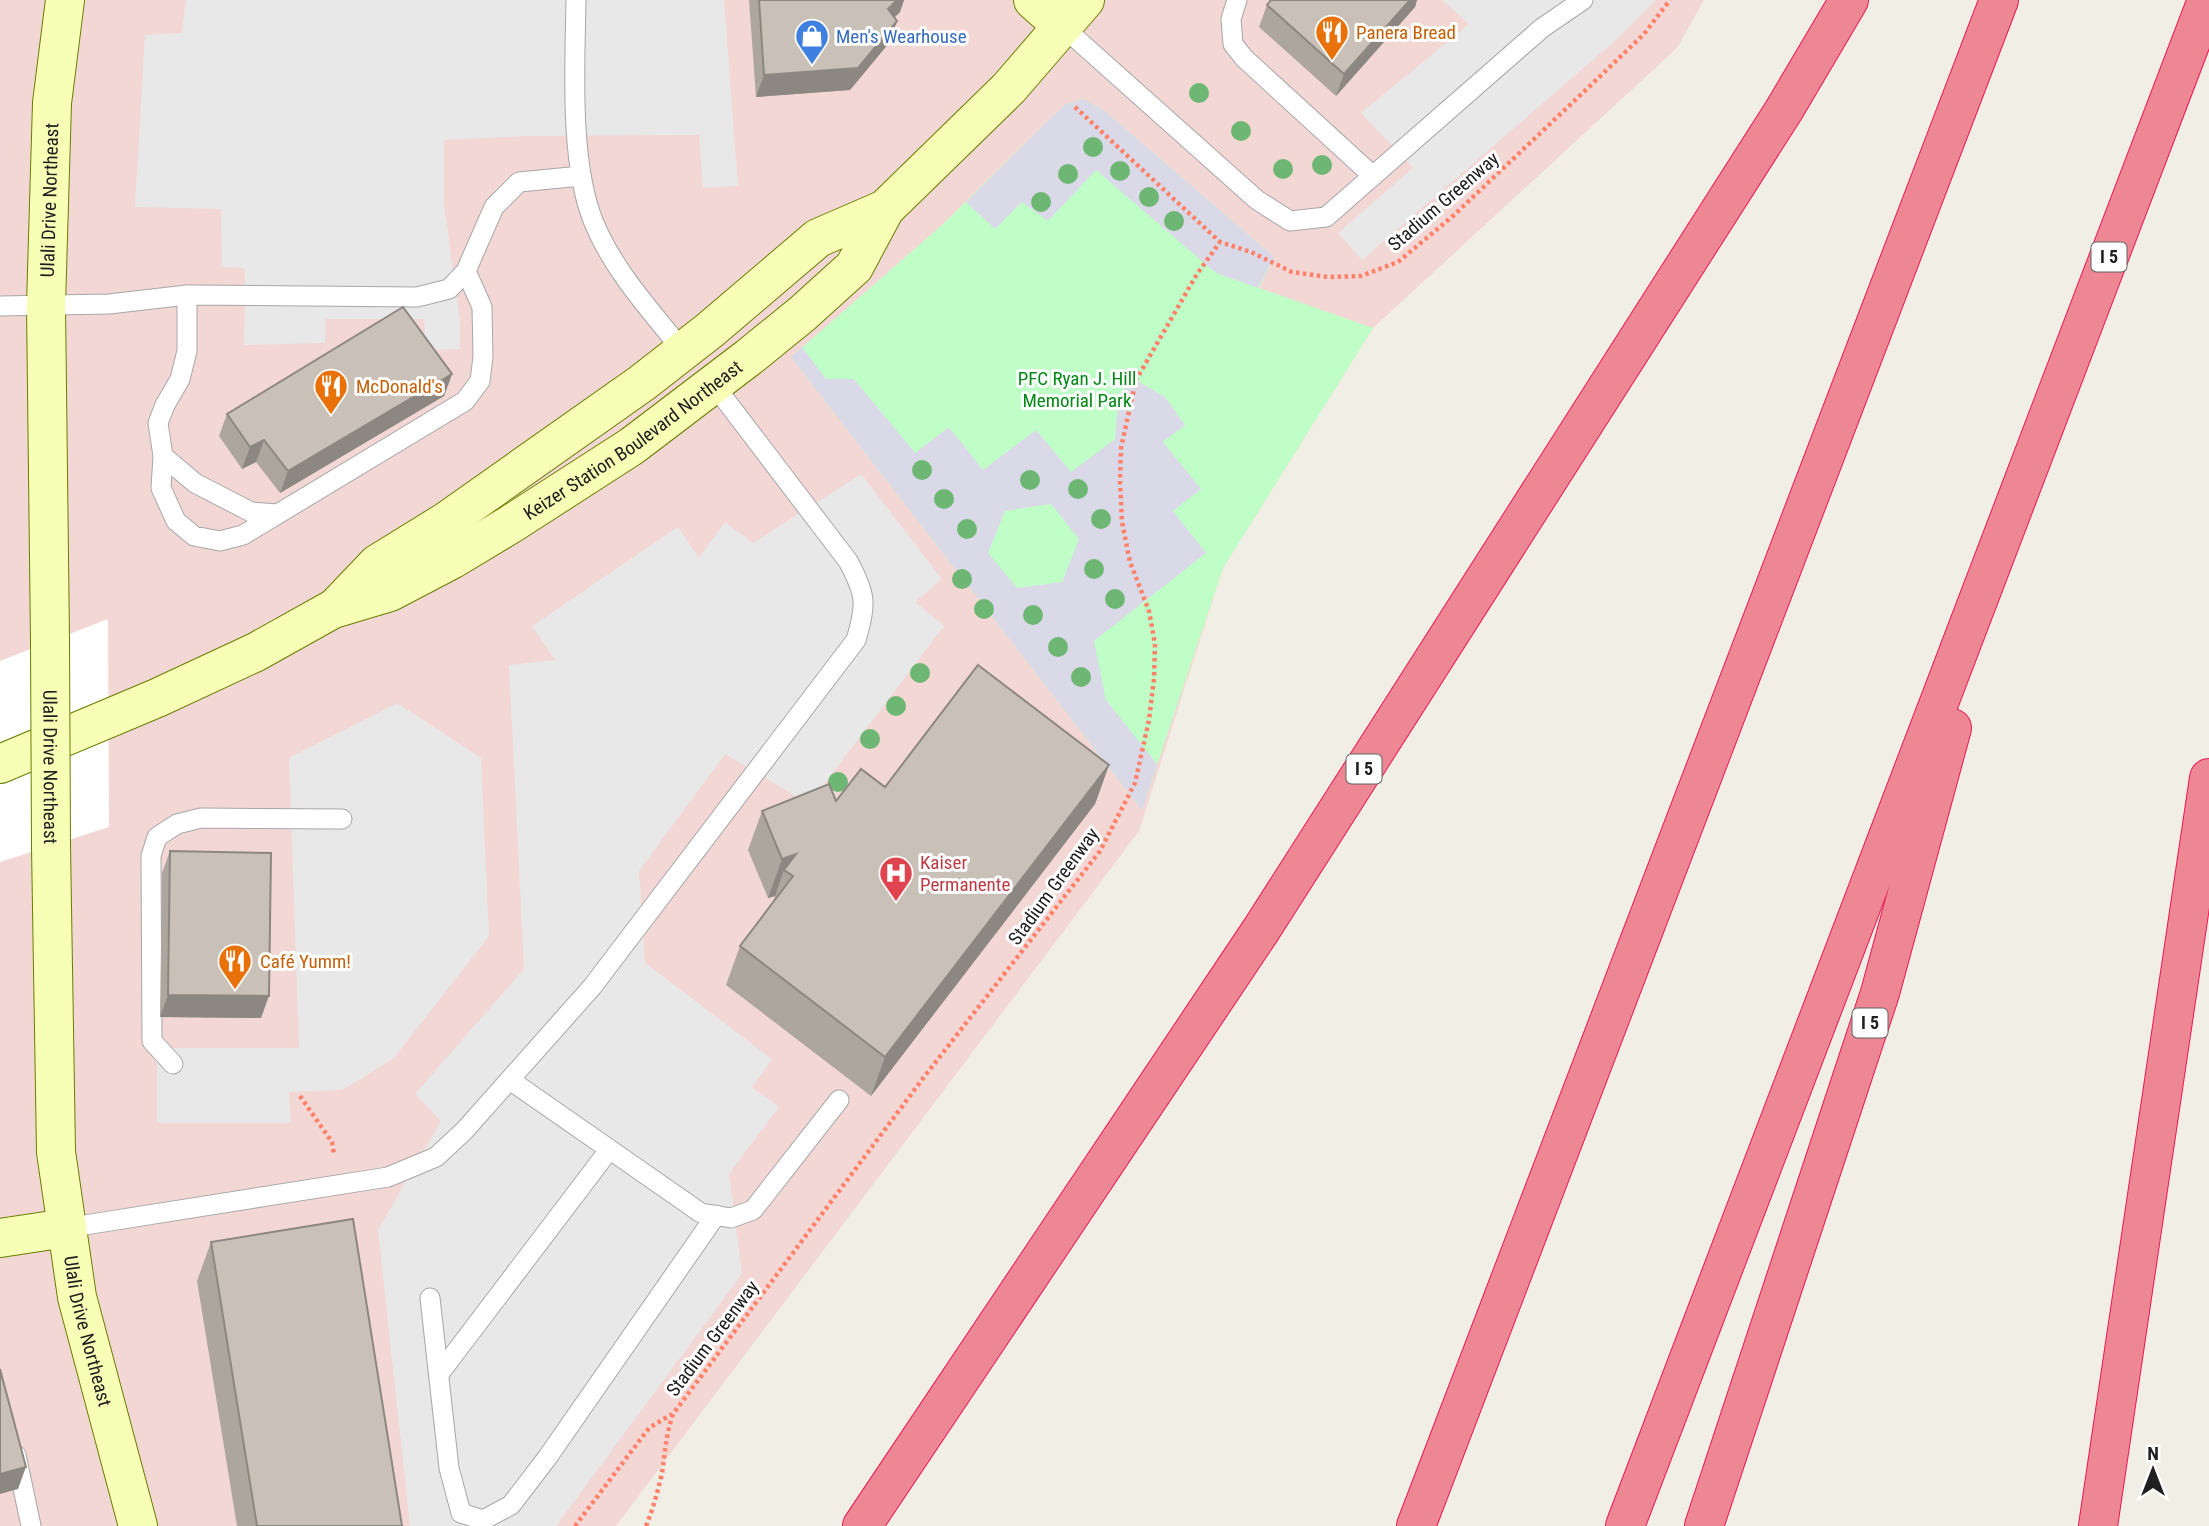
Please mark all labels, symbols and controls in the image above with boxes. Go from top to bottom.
restaurant icon: Panera Bread [1313,13,1351,62]
shop icon: Men's Wearhouse [793,17,831,66]
place label: Panera Bread [1356,21,1456,44]
place label: Men's Wearhouse [836,25,967,48]
street label: Ulali Drive Northeast [36,123,63,278]
street label: Stadium Greenway [1383,147,1503,256]
road number: I 5 [2092,243,2126,272]
street label: Keizer Station Boulevard Northeast [519,356,747,525]
restaurant icon: McDonald's [312,367,350,416]
park label: PFC Ryan J. Hill Memorial Park [1018,367,1136,412]
place label: McDonald's [356,375,443,398]
street label: Ulali Drive Northeast [38,690,62,844]
road number: I 5 [1346,754,1382,784]
street label: Stadium Greenway [1003,823,1104,949]
place label: Kaiser Permanente [920,851,1010,896]
hospital icon: Kaiser Permanente [877,854,915,903]
restaurant icon: Café Yumm! [216,942,254,991]
place label: Café Yumm! [260,950,351,973]
road number: I 5 [1853,1008,1888,1038]
street label: Ulali Drive Northeast [59,1254,117,1409]
street label: Stadium Greenway [661,1276,764,1401]
north arrow [2118,1435,2188,1505]
text: N [2147,1442,2159,1465]

